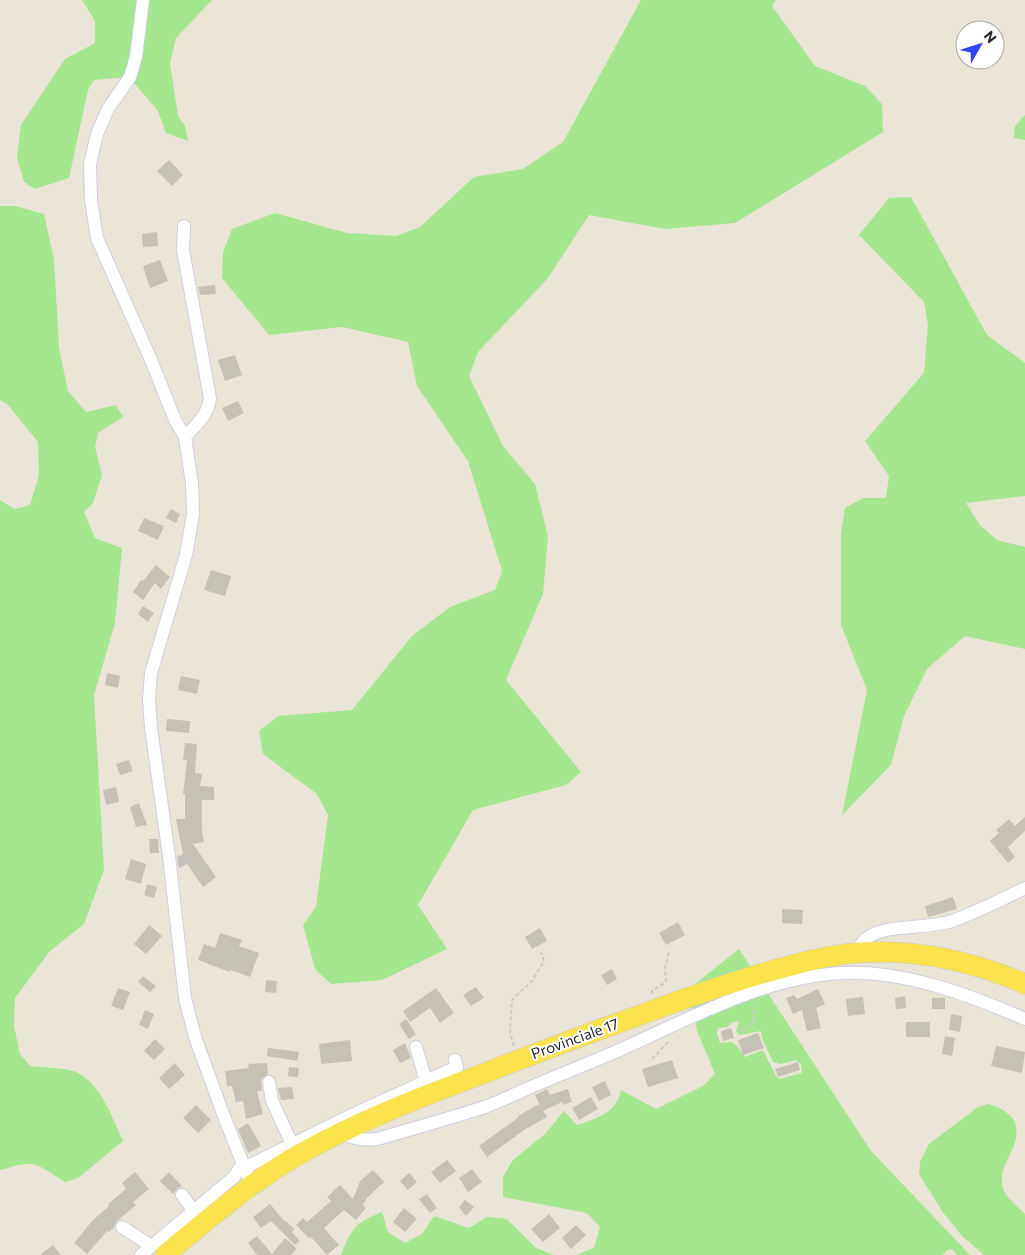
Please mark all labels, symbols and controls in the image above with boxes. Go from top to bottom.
north arrow [955,20,1005,70]
text: N [981,27,1000,46]
street label: Provinciale 17 [528,1014,621,1062]

